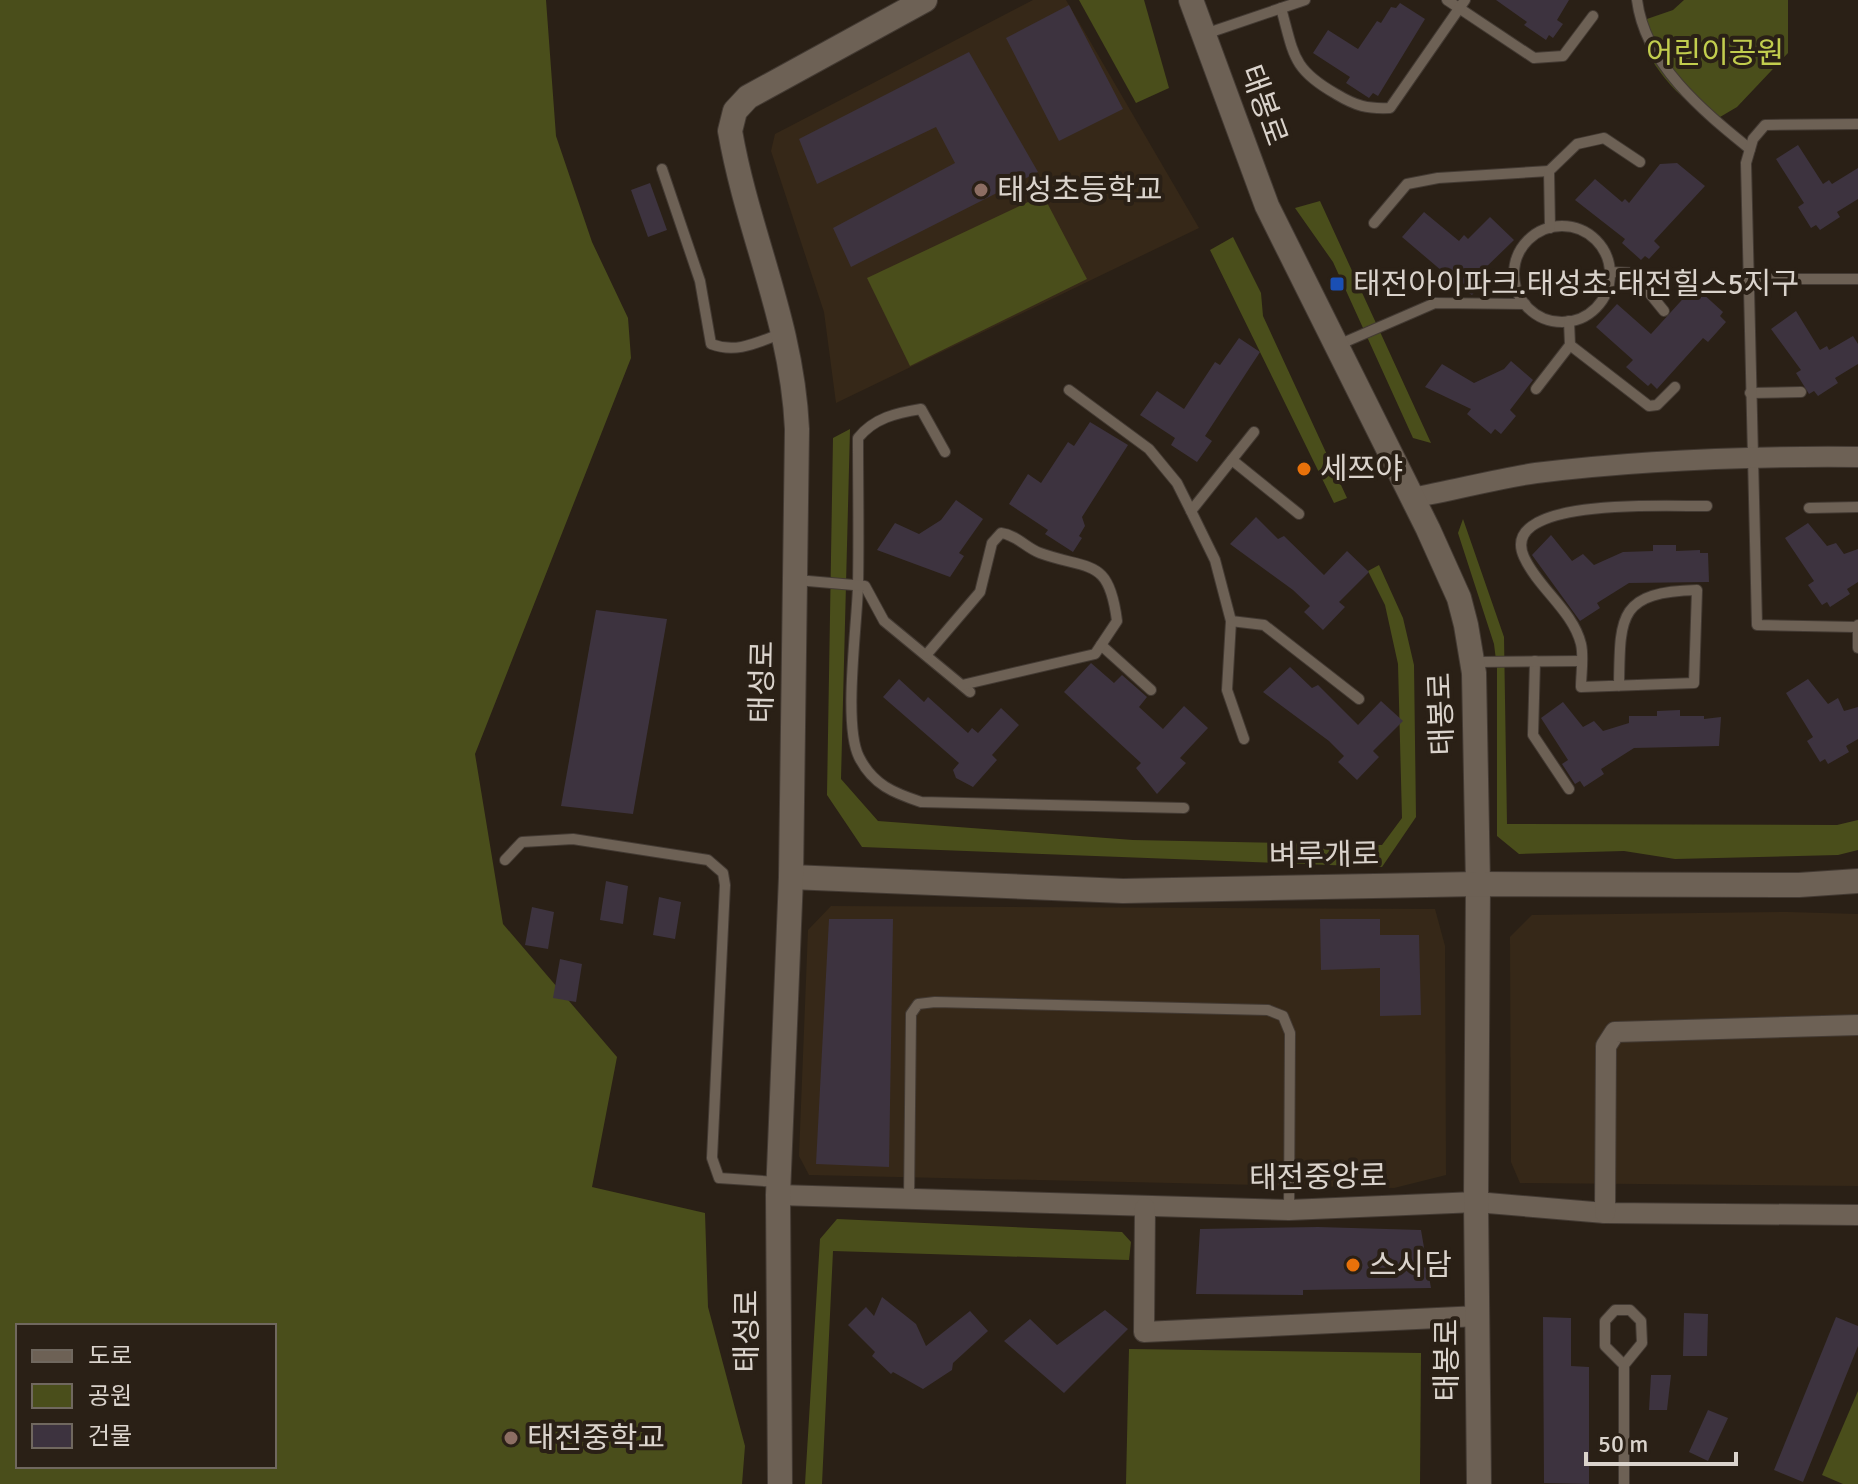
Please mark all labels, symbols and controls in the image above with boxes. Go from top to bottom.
park label: 어린이공원 [1646,35,1784,72]
street label: 태봉로 [1232,60,1295,150]
place label: 태성초등학교 [997,172,1163,209]
marker: 태성초등학교 [972,181,990,199]
place label: 태전아이파크.태성초.태전힐스5지구 [1353,266,1799,303]
marker: 태전아이파크.태성초.태전힐스5지구 [1328,275,1346,293]
place label: 세쯔야 [1320,451,1403,488]
marker: 세쯔야 [1295,460,1313,478]
street label: 태성로 [743,640,782,724]
street label: 태봉로 [1422,672,1461,756]
street label: 벼루개로 [1268,836,1380,875]
street label: 태전중앙로 [1249,1158,1387,1197]
place label: 스시담 [1369,1247,1452,1284]
marker: 스시담 [1344,1256,1362,1274]
street label: 태성로 [729,1290,766,1372]
street label: 태봉로 [1429,1319,1466,1401]
legend [16,1324,276,1468]
text: 도로 [88,1341,132,1371]
text: 공원 [88,1381,132,1411]
scale bar [1586,1416,1736,1466]
place label: 태전중학교 [527,1420,665,1457]
text: 건물 [88,1421,132,1451]
marker: 태전중학교 [502,1429,520,1447]
text: 50 m [1598,1429,1648,1459]

